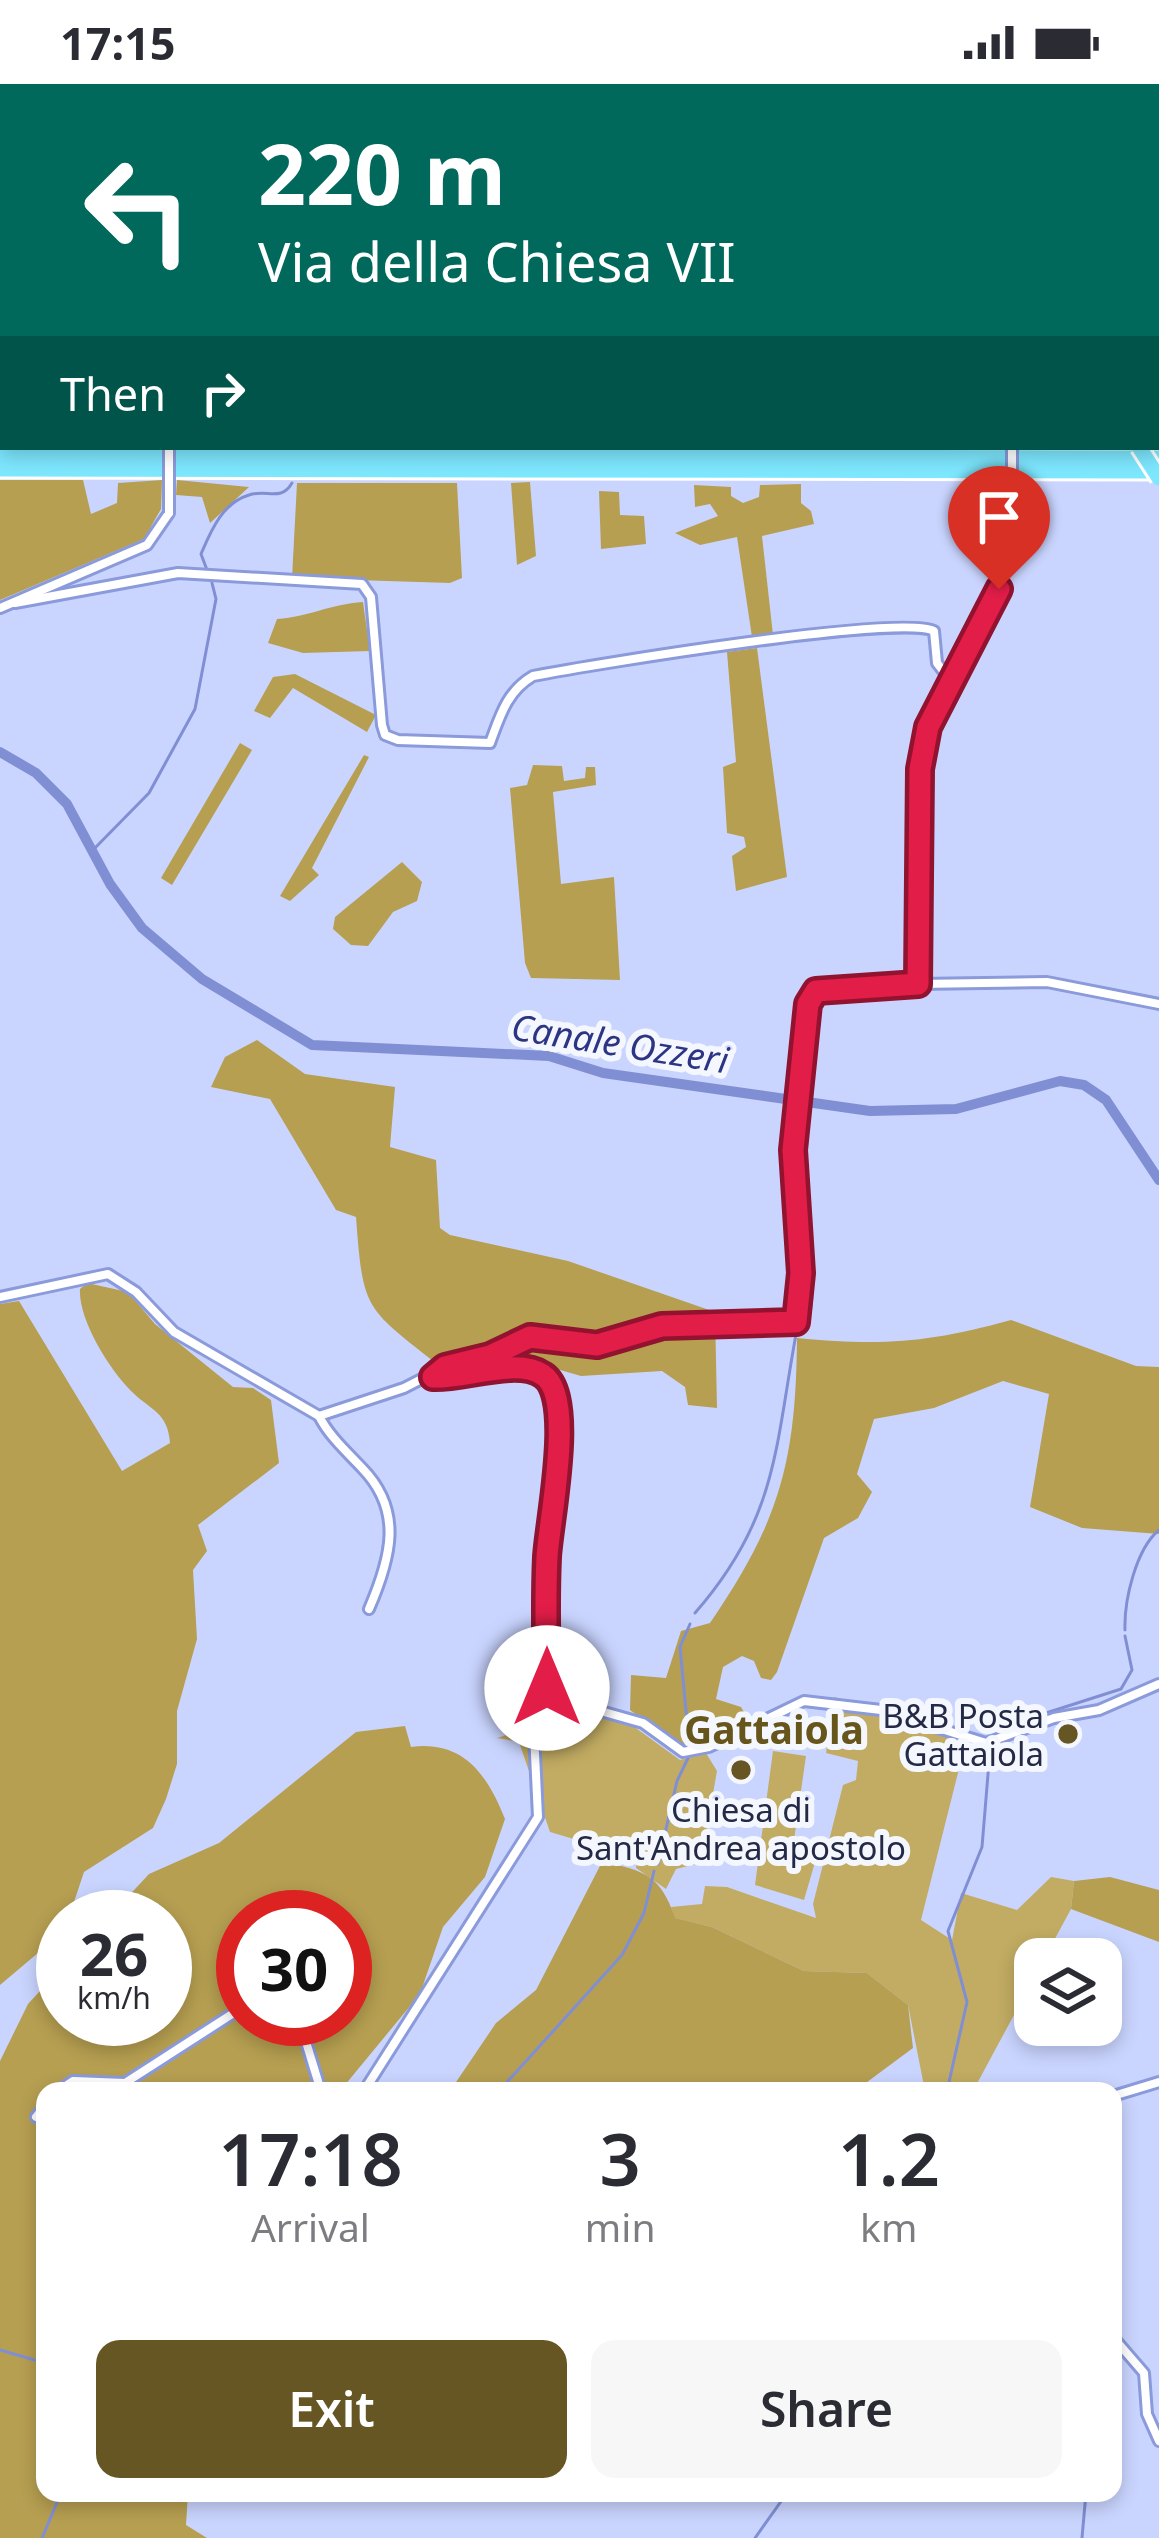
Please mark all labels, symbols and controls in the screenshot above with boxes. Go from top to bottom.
text: 17:15 [60,12,176,73]
text: 220 m [258,115,506,230]
icon: left [60,132,216,288]
text: Via della Chiesa VII [258,224,736,298]
icon: right [190,360,256,426]
text: Then [60,363,166,424]
pin [948,466,1050,589]
icon: arrive [966,484,1032,550]
water label: Canale Ozzeri [508,1002,733,1084]
position arrow [484,1625,610,1751]
place label: B&B Posta Gattaiola [882,1693,1044,1776]
district label: Gattaiola [684,1702,864,1755]
marker: B&B Posta Gattaiola [1055,1721,1081,1747]
marker: Chiesa di Sant'Andrea apostolo [728,1757,754,1783]
place label: Chiesa di Sant'Andrea apostolo [576,1787,906,1870]
speed limit sign: 30 [216,1890,372,2046]
text: 26 [80,1912,148,1994]
map controls [1014,1938,1122,2046]
button: layers [1014,1938,1122,2046]
text: km/h [77,1977,151,2018]
text: 17:18 [218,2109,403,2207]
text: 3 [600,2109,641,2207]
text: 1.2 [838,2109,940,2207]
text: Arrival [251,2200,370,2253]
text: min [585,2200,656,2253]
text: km [860,2200,917,2253]
button: Exit [96,2340,567,2478]
button: Share [591,2340,1062,2478]

